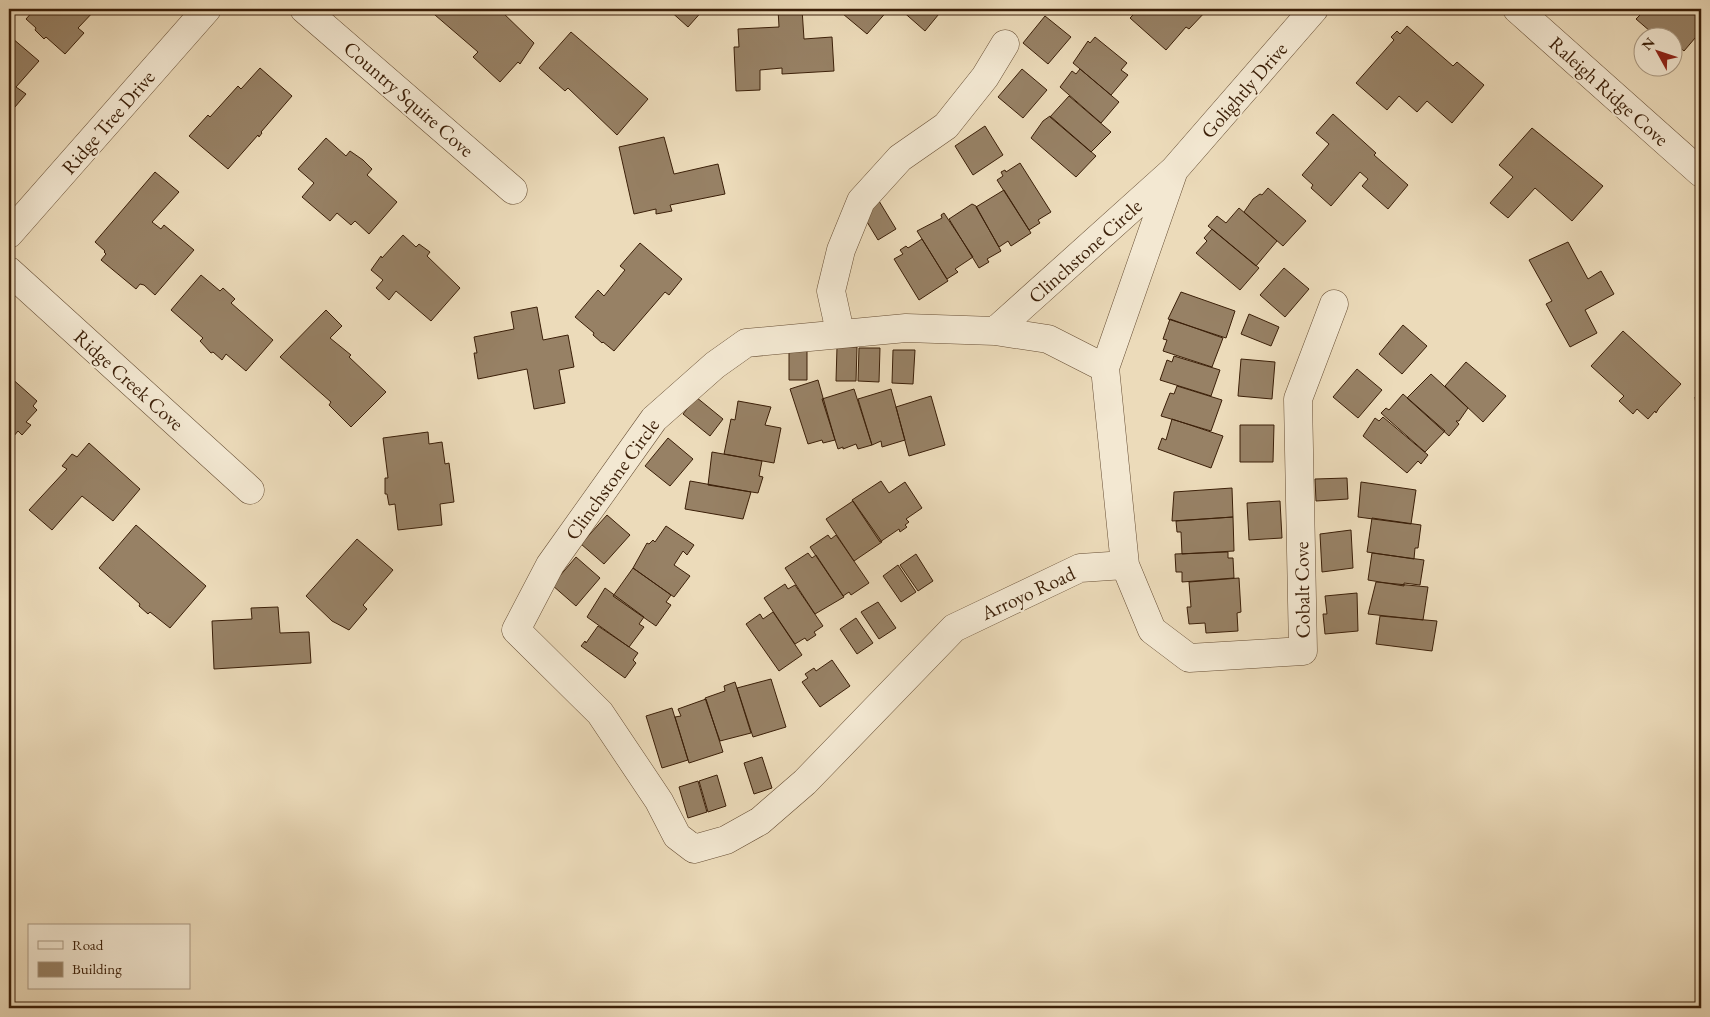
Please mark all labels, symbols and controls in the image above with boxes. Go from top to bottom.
north arrow [1632,28,1682,78]
street label: Raleigh Ridge Cove [1544,30,1674,152]
text: N [1638,33,1659,54]
street label: Country Squire Cove [338,35,480,163]
street label: Golightly Drive [1195,36,1293,144]
street label: Ridge Tree Drive [56,64,161,180]
street label: Clinchstone Circle [1023,193,1148,309]
street label: Ridge Creek Cove [69,324,190,436]
street label: Clinchstone Circle [559,413,665,545]
street label: Cobalt Cove [1288,541,1316,639]
street label: Arroyo Road [976,560,1080,626]
legend [28,924,190,990]
text: Road [72,935,104,954]
text: Building [72,959,122,978]

